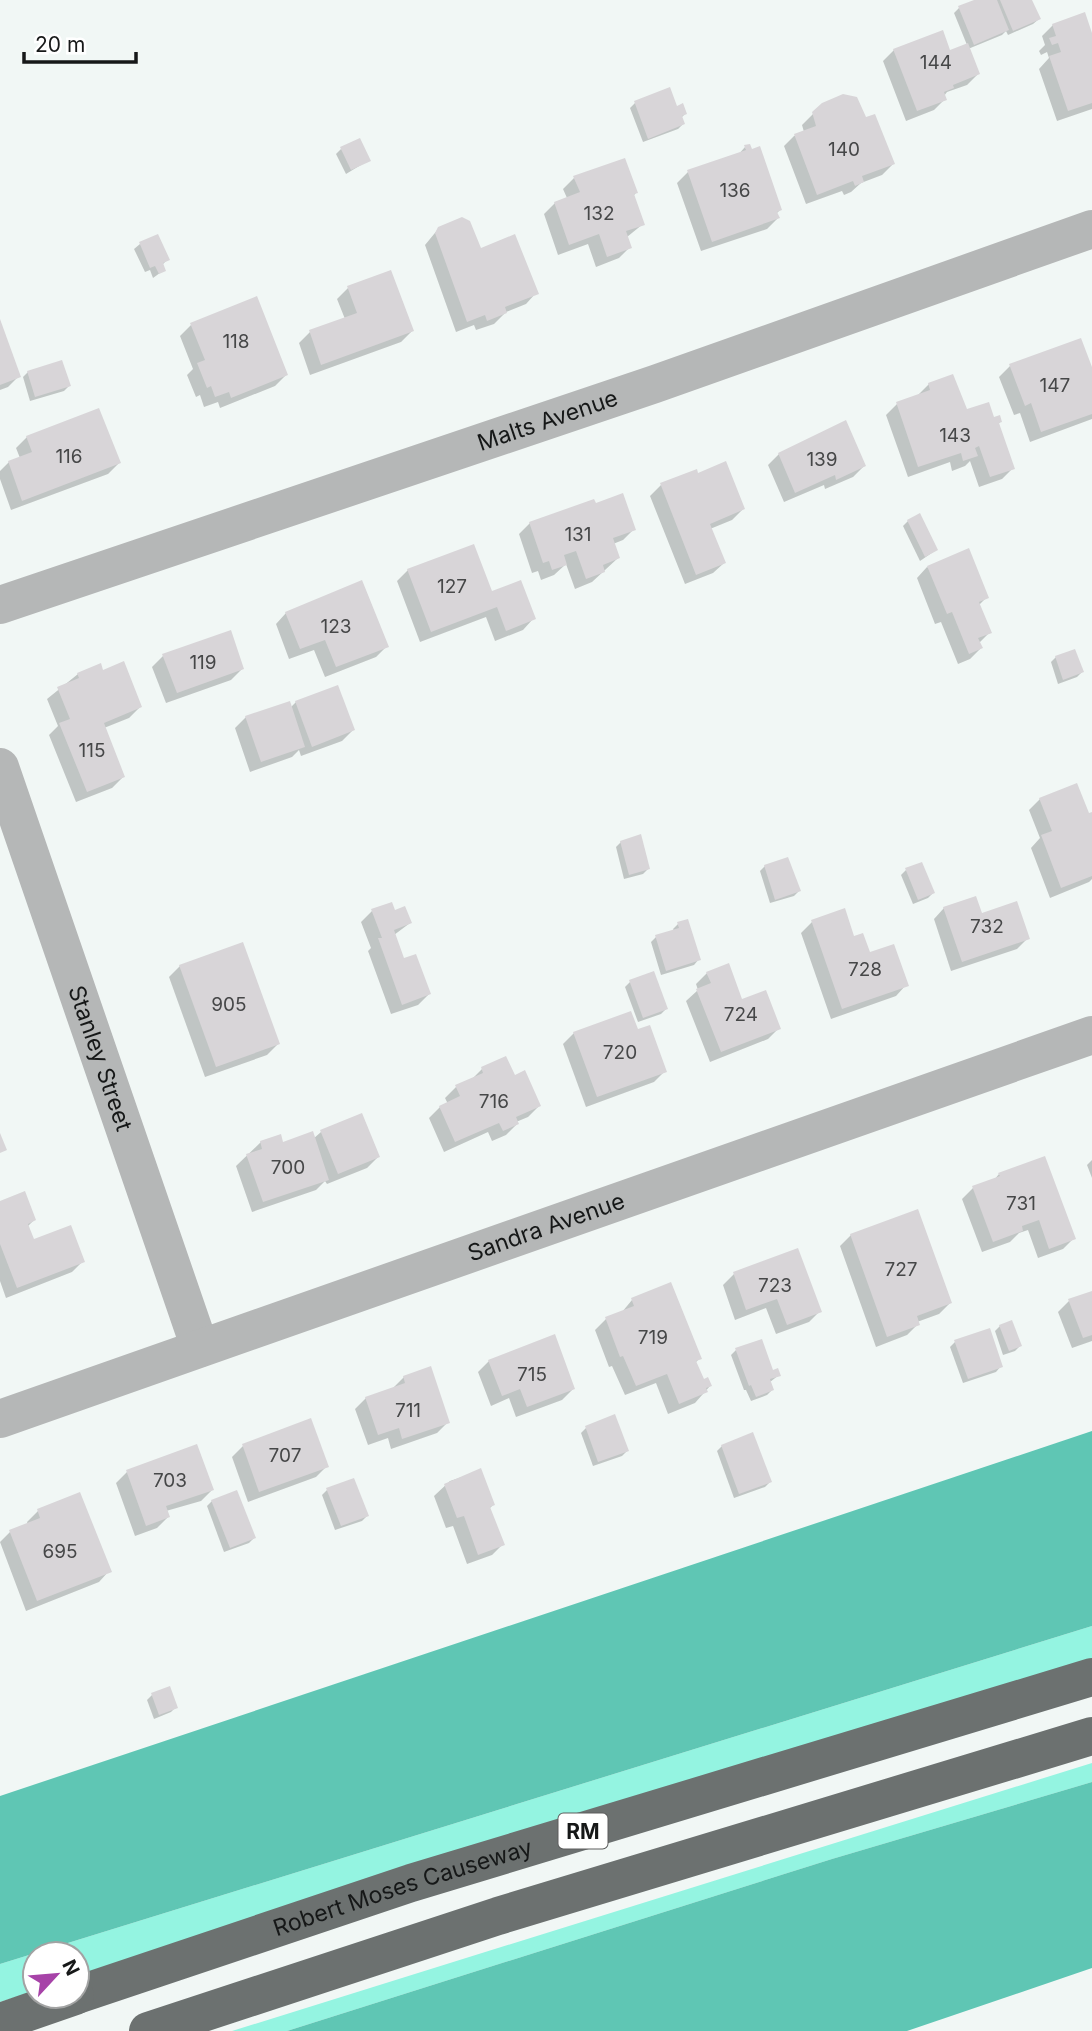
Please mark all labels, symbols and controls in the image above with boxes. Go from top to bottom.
scale bar [24,21,136,65]
text: 20 m [35,32,85,57]
house number: 144 [920,51,952,74]
house number: 140 [828,138,860,161]
house number: 136 [719,179,751,202]
house number: 132 [583,202,615,225]
house number: 118 [222,330,250,353]
house number: 147 [1040,374,1070,397]
street label: Malts Avenue [474,384,621,457]
house number: 143 [939,424,971,447]
house number: 116 [55,445,83,468]
house number: 139 [806,448,838,471]
house number: 131 [564,523,592,546]
house number: 127 [437,575,467,598]
house number: 123 [320,615,352,638]
house number: 119 [189,651,217,674]
house number: 115 [78,739,106,762]
house number: 732 [970,915,1004,938]
house number: 728 [848,958,882,981]
street label: Stanley Street [62,982,138,1135]
house number: 905 [211,993,247,1016]
house number: 724 [724,1003,758,1026]
house number: 720 [603,1041,637,1064]
house number: 716 [479,1090,509,1113]
house number: 700 [271,1156,305,1179]
street label: Sandra Avenue [464,1186,628,1267]
house number: 731 [1006,1192,1036,1215]
house number: 727 [884,1258,918,1281]
house number: 723 [758,1274,792,1297]
house number: 719 [638,1326,668,1349]
house number: 715 [517,1363,547,1386]
house number: 711 [395,1399,421,1422]
house number: 707 [269,1444,301,1467]
house number: 703 [153,1469,187,1492]
house number: 695 [42,1540,78,1563]
road number: RM [558,1814,608,1848]
street label: Robert Moses Causeway [270,1833,536,1942]
north arrow [21,1940,91,2010]
text: N [57,1956,84,1979]

